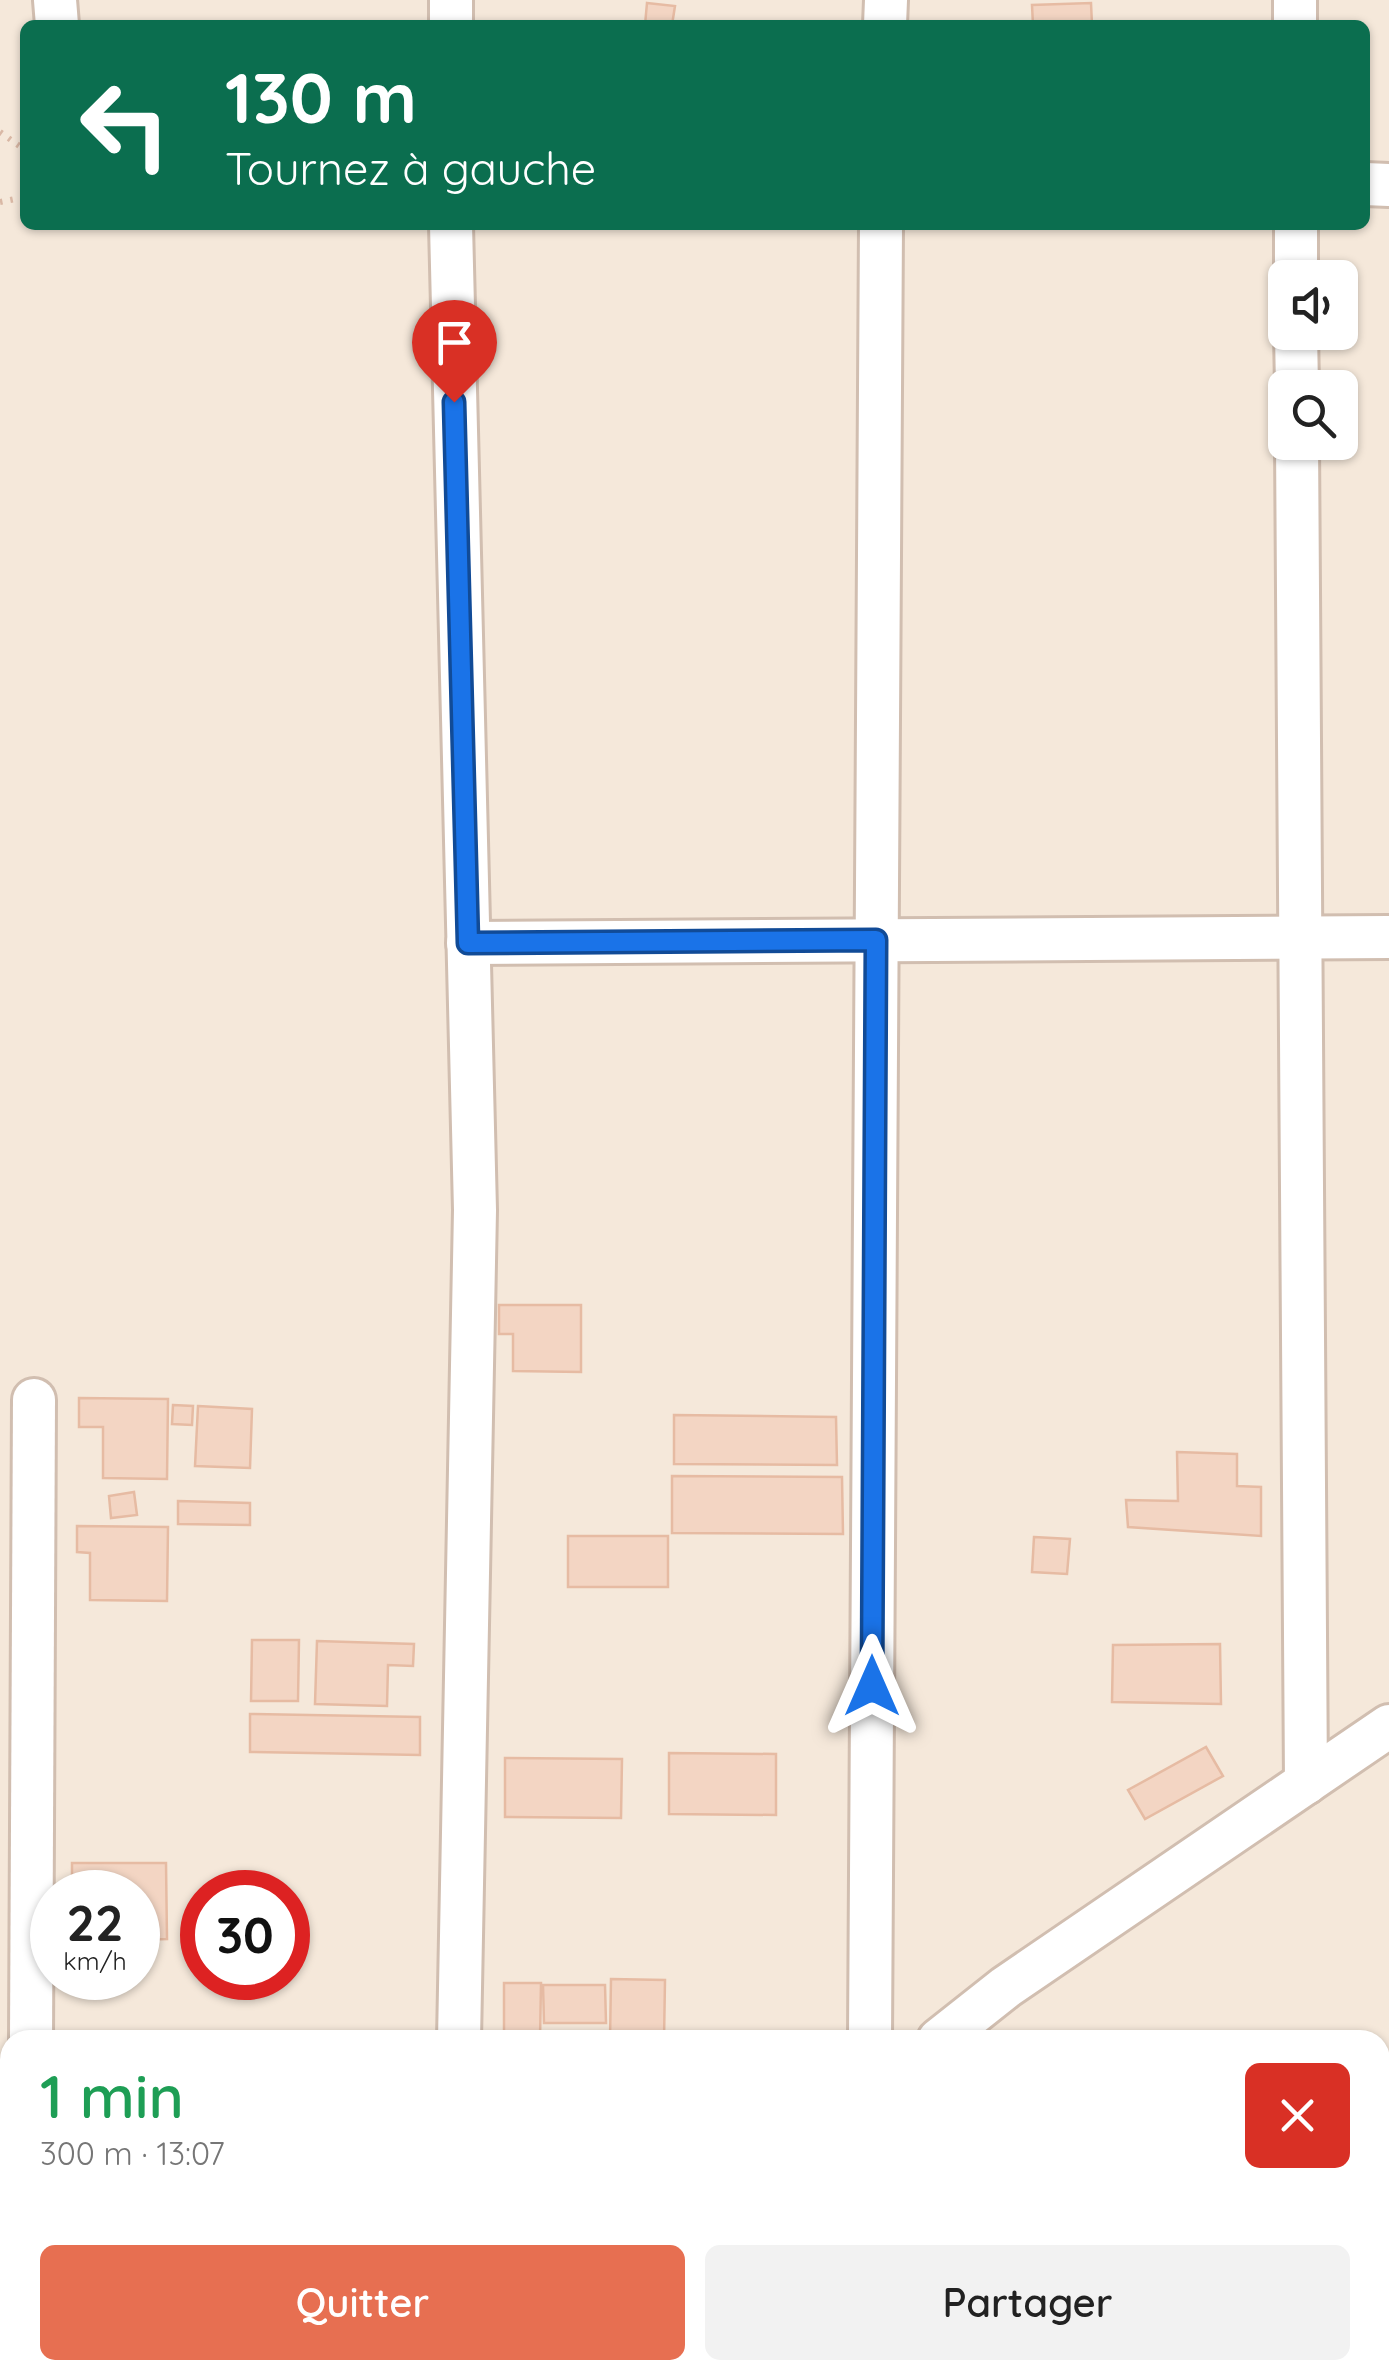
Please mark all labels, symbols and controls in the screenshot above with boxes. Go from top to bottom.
text: 130 m [225,53,417,141]
icon: left [60,60,190,190]
text: Tournez à gauche [225,140,596,196]
map controls [1268,260,1358,460]
button: sound [1268,260,1358,350]
pin [412,300,497,403]
icon: arrive [427,315,482,370]
button: search [1268,370,1358,460]
position arrow [820,1634,924,1738]
speed limit sign: 30 [180,1870,310,2000]
text: 22 [67,1891,123,1954]
text: km/h [63,1945,127,1976]
text: 1 min [40,2058,184,2133]
button: close [1245,2063,1350,2168]
text: 300 m · 13:07 [40,2133,225,2173]
button: Quitter [40,2245,685,2360]
button: Partager [705,2245,1350,2360]

